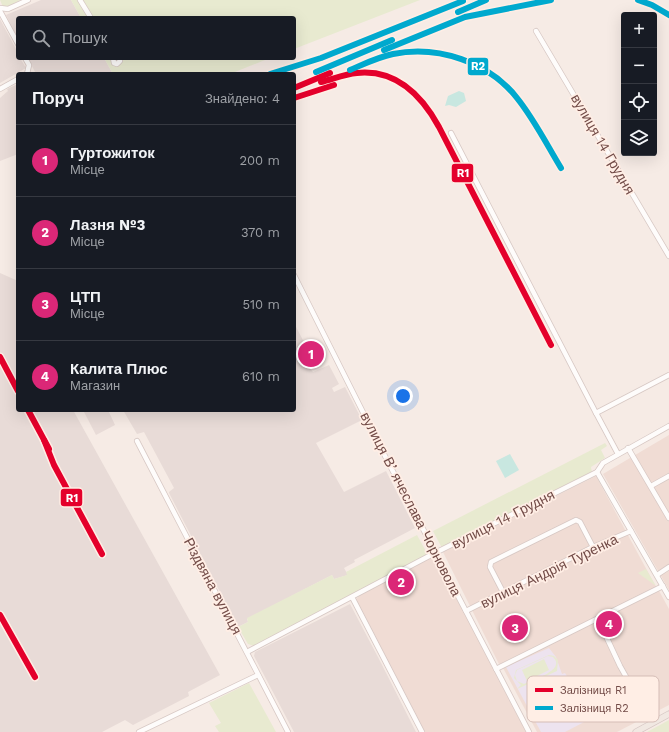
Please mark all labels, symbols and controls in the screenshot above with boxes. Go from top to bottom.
map controls [621,12,657,156]
button: + [621,12,657,48]
search box [16,16,296,60]
icon: search [30,27,52,49]
text: Пошук [62,29,107,47]
button: − [621,48,657,84]
line badge: R2 [467,57,489,76]
text: R2 [471,60,486,73]
button: locate [621,84,657,120]
text: Поруч [32,88,84,108]
text: Знайдено: 4 [205,91,280,106]
street label: вулиця 14 Грудня [568,91,638,197]
button: layers [621,120,657,156]
text: Гуртожиток [70,144,155,162]
text: 1 [42,153,48,168]
text: 200 m [239,153,280,168]
text: Місце [70,162,105,177]
line badge: R1 [451,163,474,183]
text: R1 [457,167,469,180]
text: Лазня №3 [70,216,145,234]
text: 2 [41,225,49,240]
text: 370 m [241,225,280,240]
text: Місце [70,234,105,249]
text: ЦТП [70,288,101,306]
text: 3 [41,297,49,312]
text: 510 m [242,297,280,312]
text: Місце [70,306,105,321]
pin: 1 [298,339,324,369]
text: Калита Плюс [70,360,168,378]
text: 4 [41,369,49,384]
text: 610 m [242,369,280,384]
text: Магазин [70,378,120,393]
your location [393,386,413,406]
street label: вулиця Вʼячеслава Чорновола [357,409,465,599]
street label: вулиця 14 Грудня [449,486,557,552]
line badge: R1 [60,488,83,507]
text: R1 [66,492,78,505]
street label: вулиця Андрія Туренка [478,531,620,611]
street label: Різдвяна вулиця [181,535,245,637]
pin: 2 [388,567,414,597]
pin: 4 [596,609,622,639]
pin: 3 [502,613,528,643]
legend [527,676,659,722]
text: Залізниця R1 [560,684,627,697]
text: Залізниця R2 [560,702,629,715]

